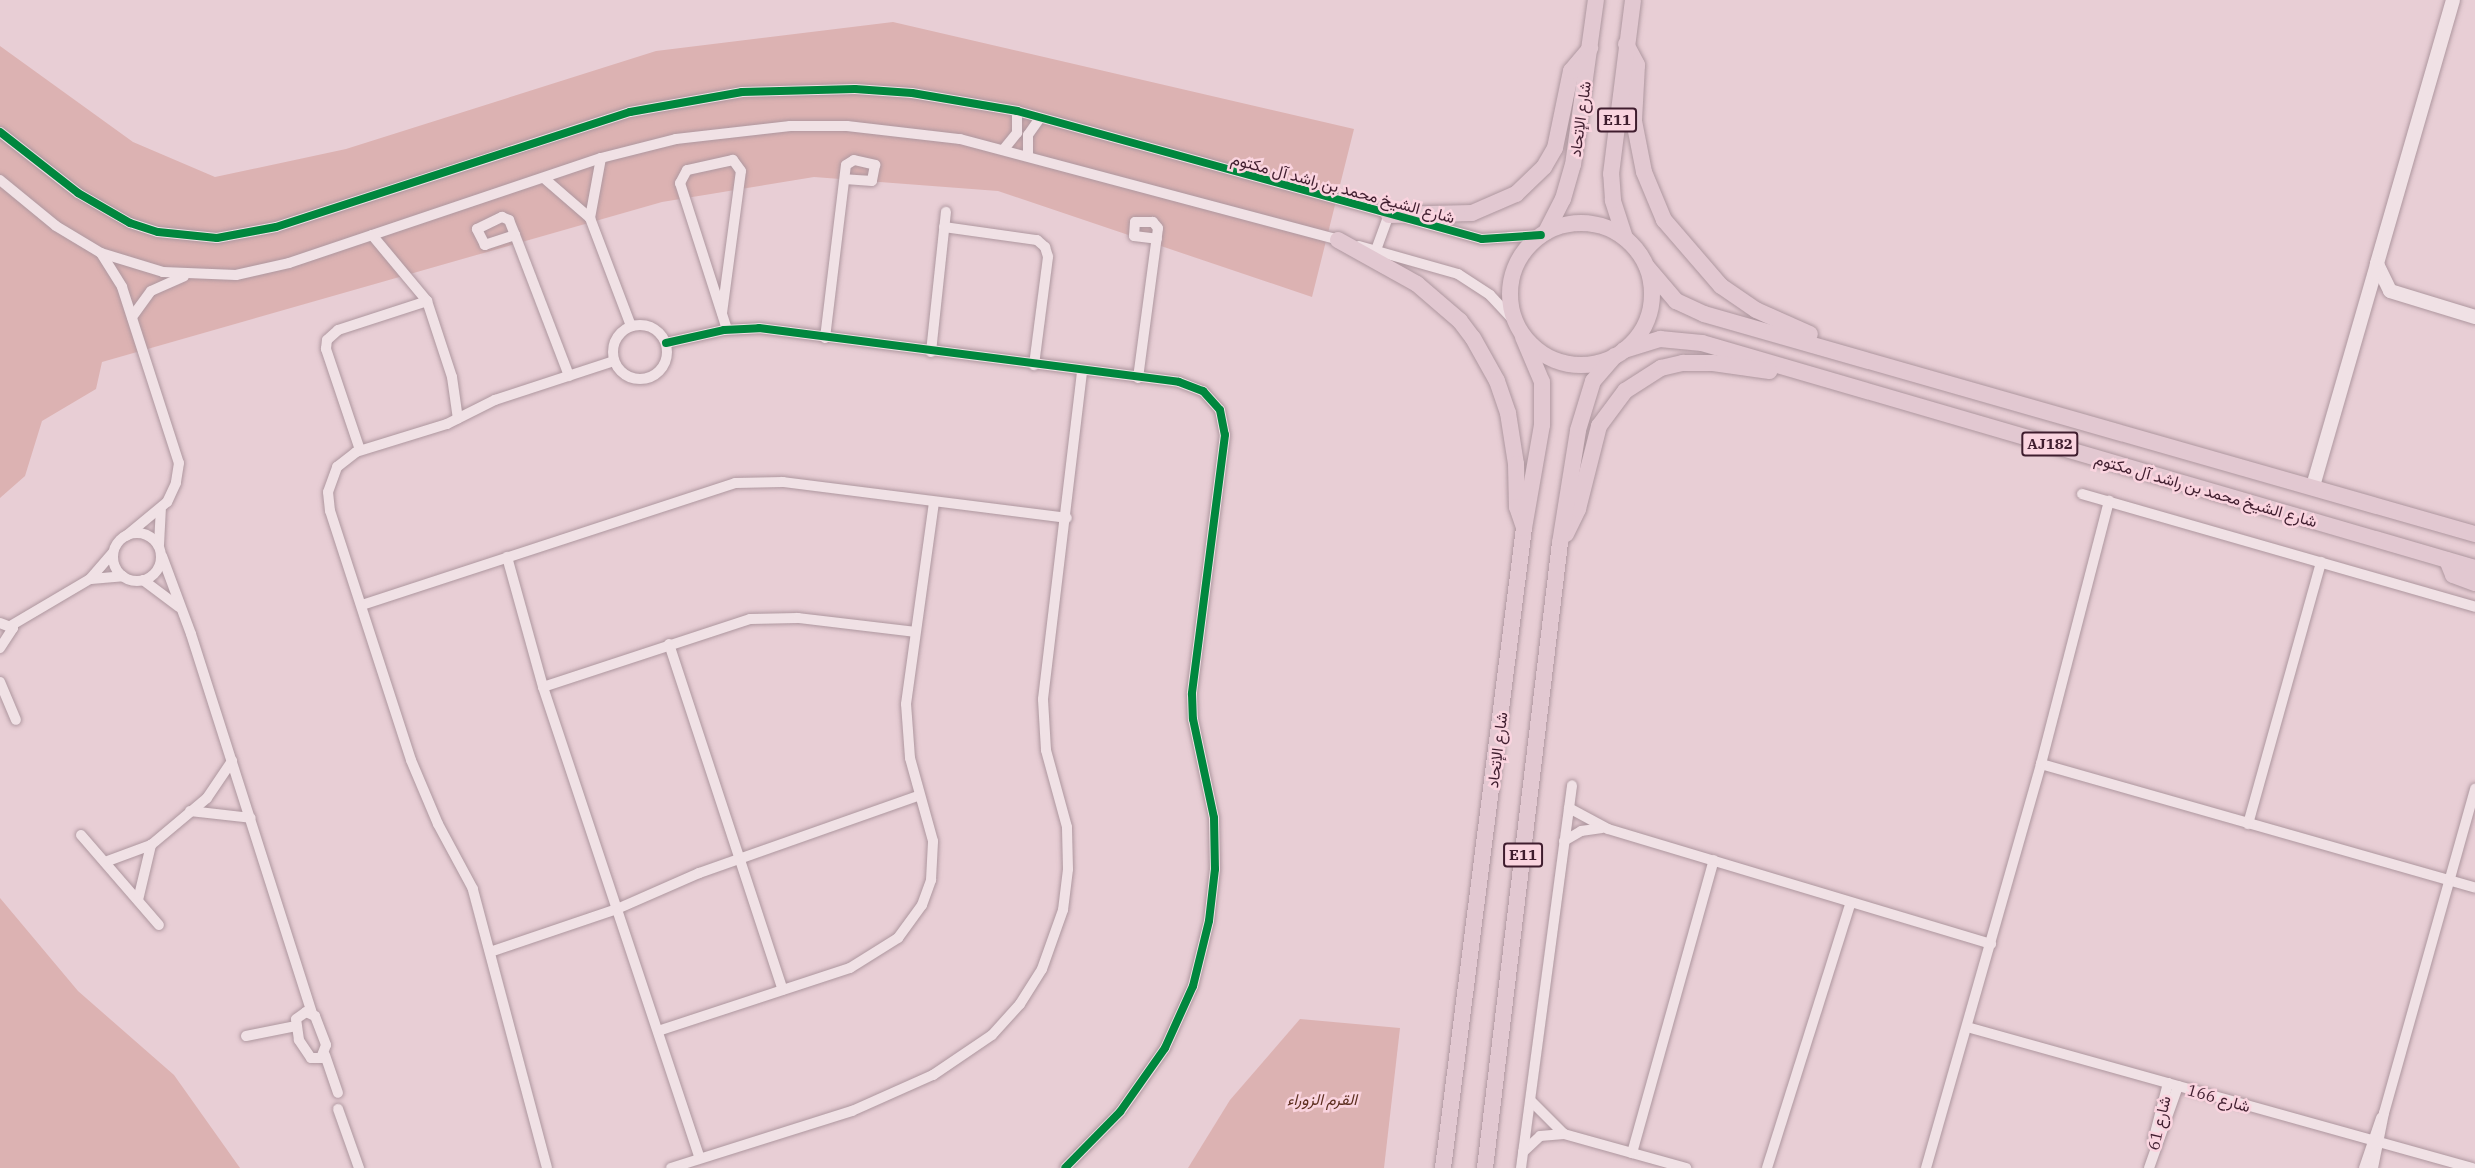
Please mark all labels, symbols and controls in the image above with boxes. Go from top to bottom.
street label: شارع الإتحاد [1565,80,1595,158]
road number: E11 [1596,108,1638,132]
street label: شارع الشيخ محمد بن راشد آل مكتوم [1229,149,1457,227]
road number: AJ182 [2020,432,2080,456]
street label: شارع الشيخ محمد بن راشد آل مكتوم [2093,449,2319,531]
street label: شارع الإتحاد [1483,711,1511,789]
road number: E11 [1502,843,1544,867]
street label: شارع 166 [2185,1080,2253,1116]
park label: القرم الزوراء [1287,1089,1357,1109]
street label: شارع 61 [2143,1094,2175,1152]

